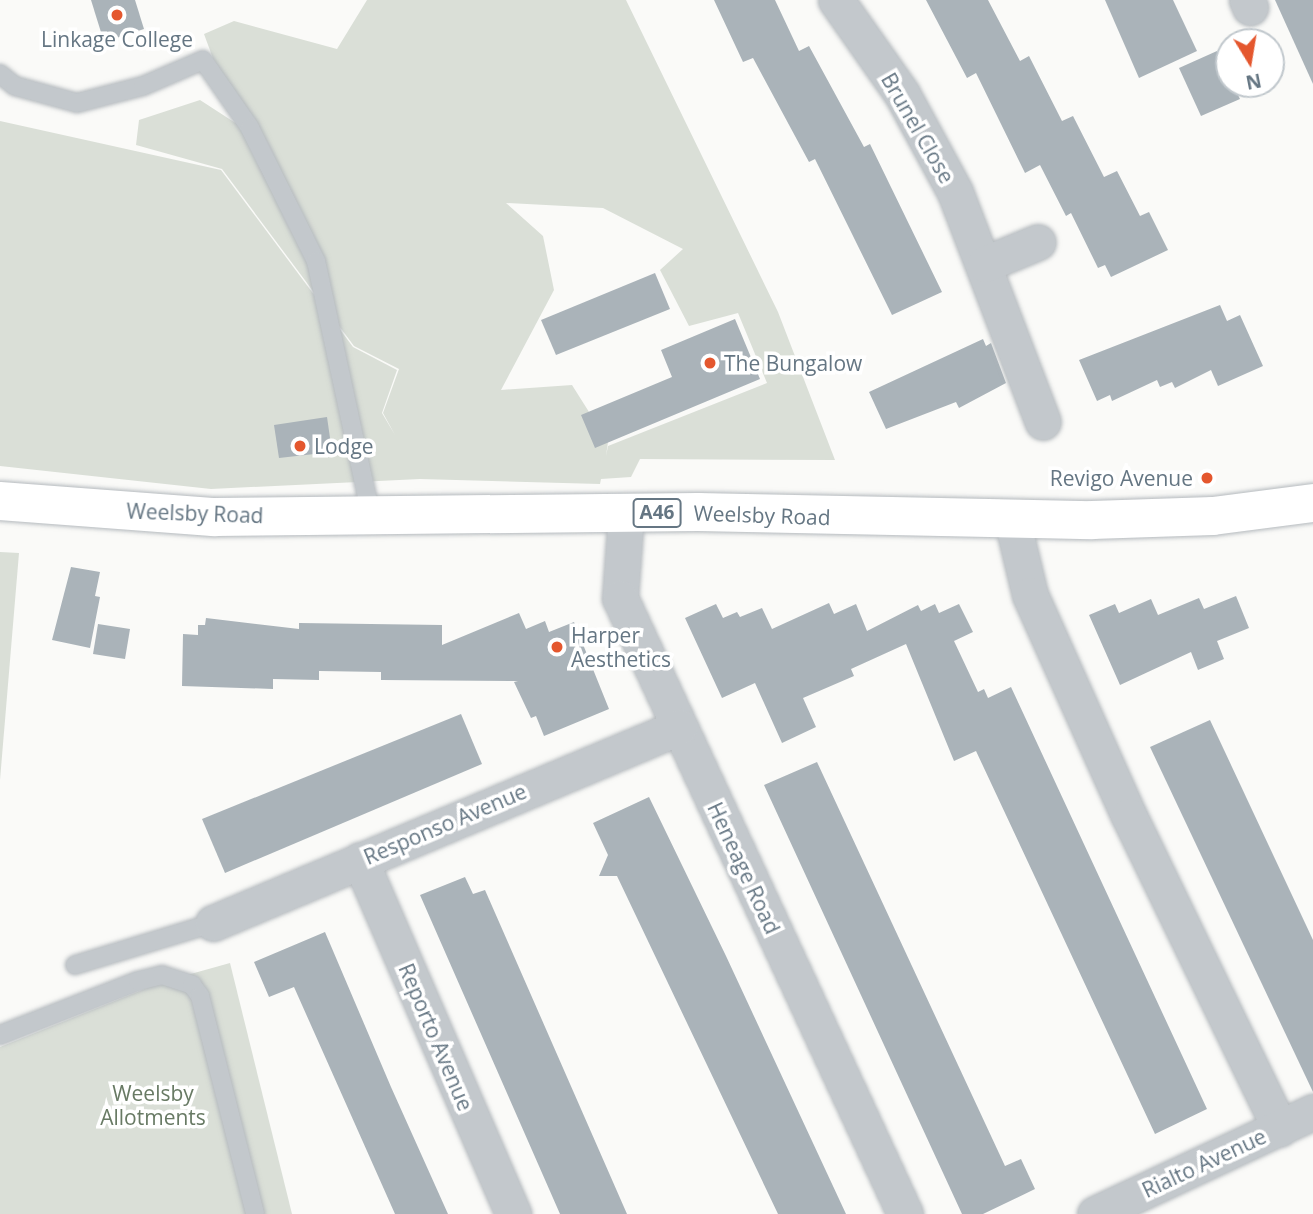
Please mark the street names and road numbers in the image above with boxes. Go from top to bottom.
street label: Brunel Close [876,68,960,188]
street label: Weelsby Road [126,498,264,528]
road number: A46 [632,498,682,528]
street label: Weelsby Road [693,500,831,530]
street label: Responso Avenue [360,778,530,870]
street label: Heneage Road [702,798,786,938]
street label: Reporto Avenue [394,960,478,1114]
street label: Rialto Avenue [1138,1123,1270,1203]

